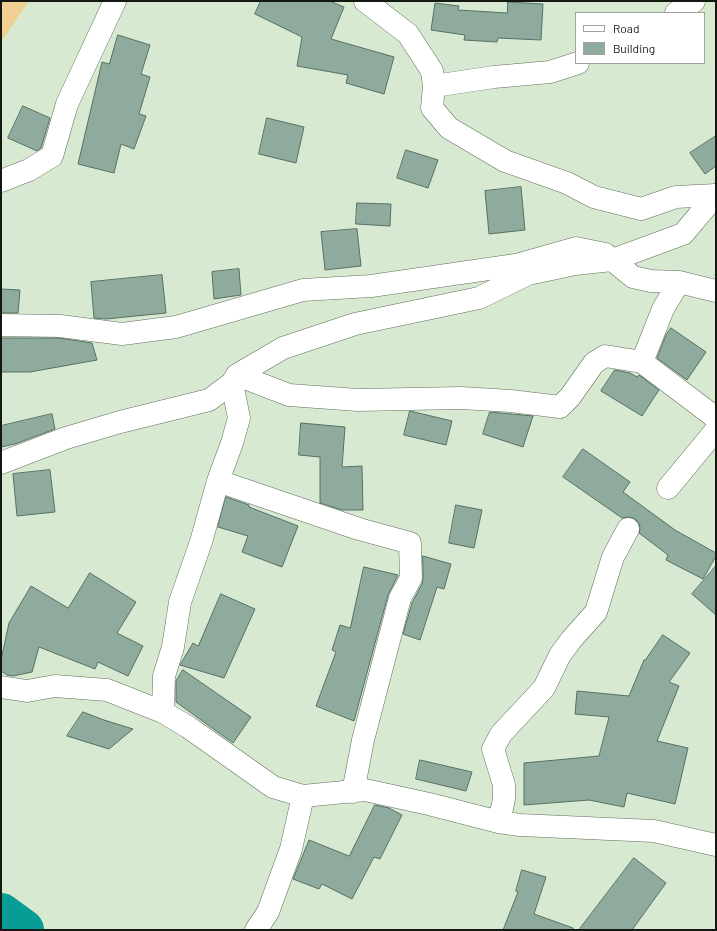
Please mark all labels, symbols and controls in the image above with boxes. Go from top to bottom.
legend [575,12,705,64]
text: Road [613,21,640,35]
text: Building [613,41,655,55]

